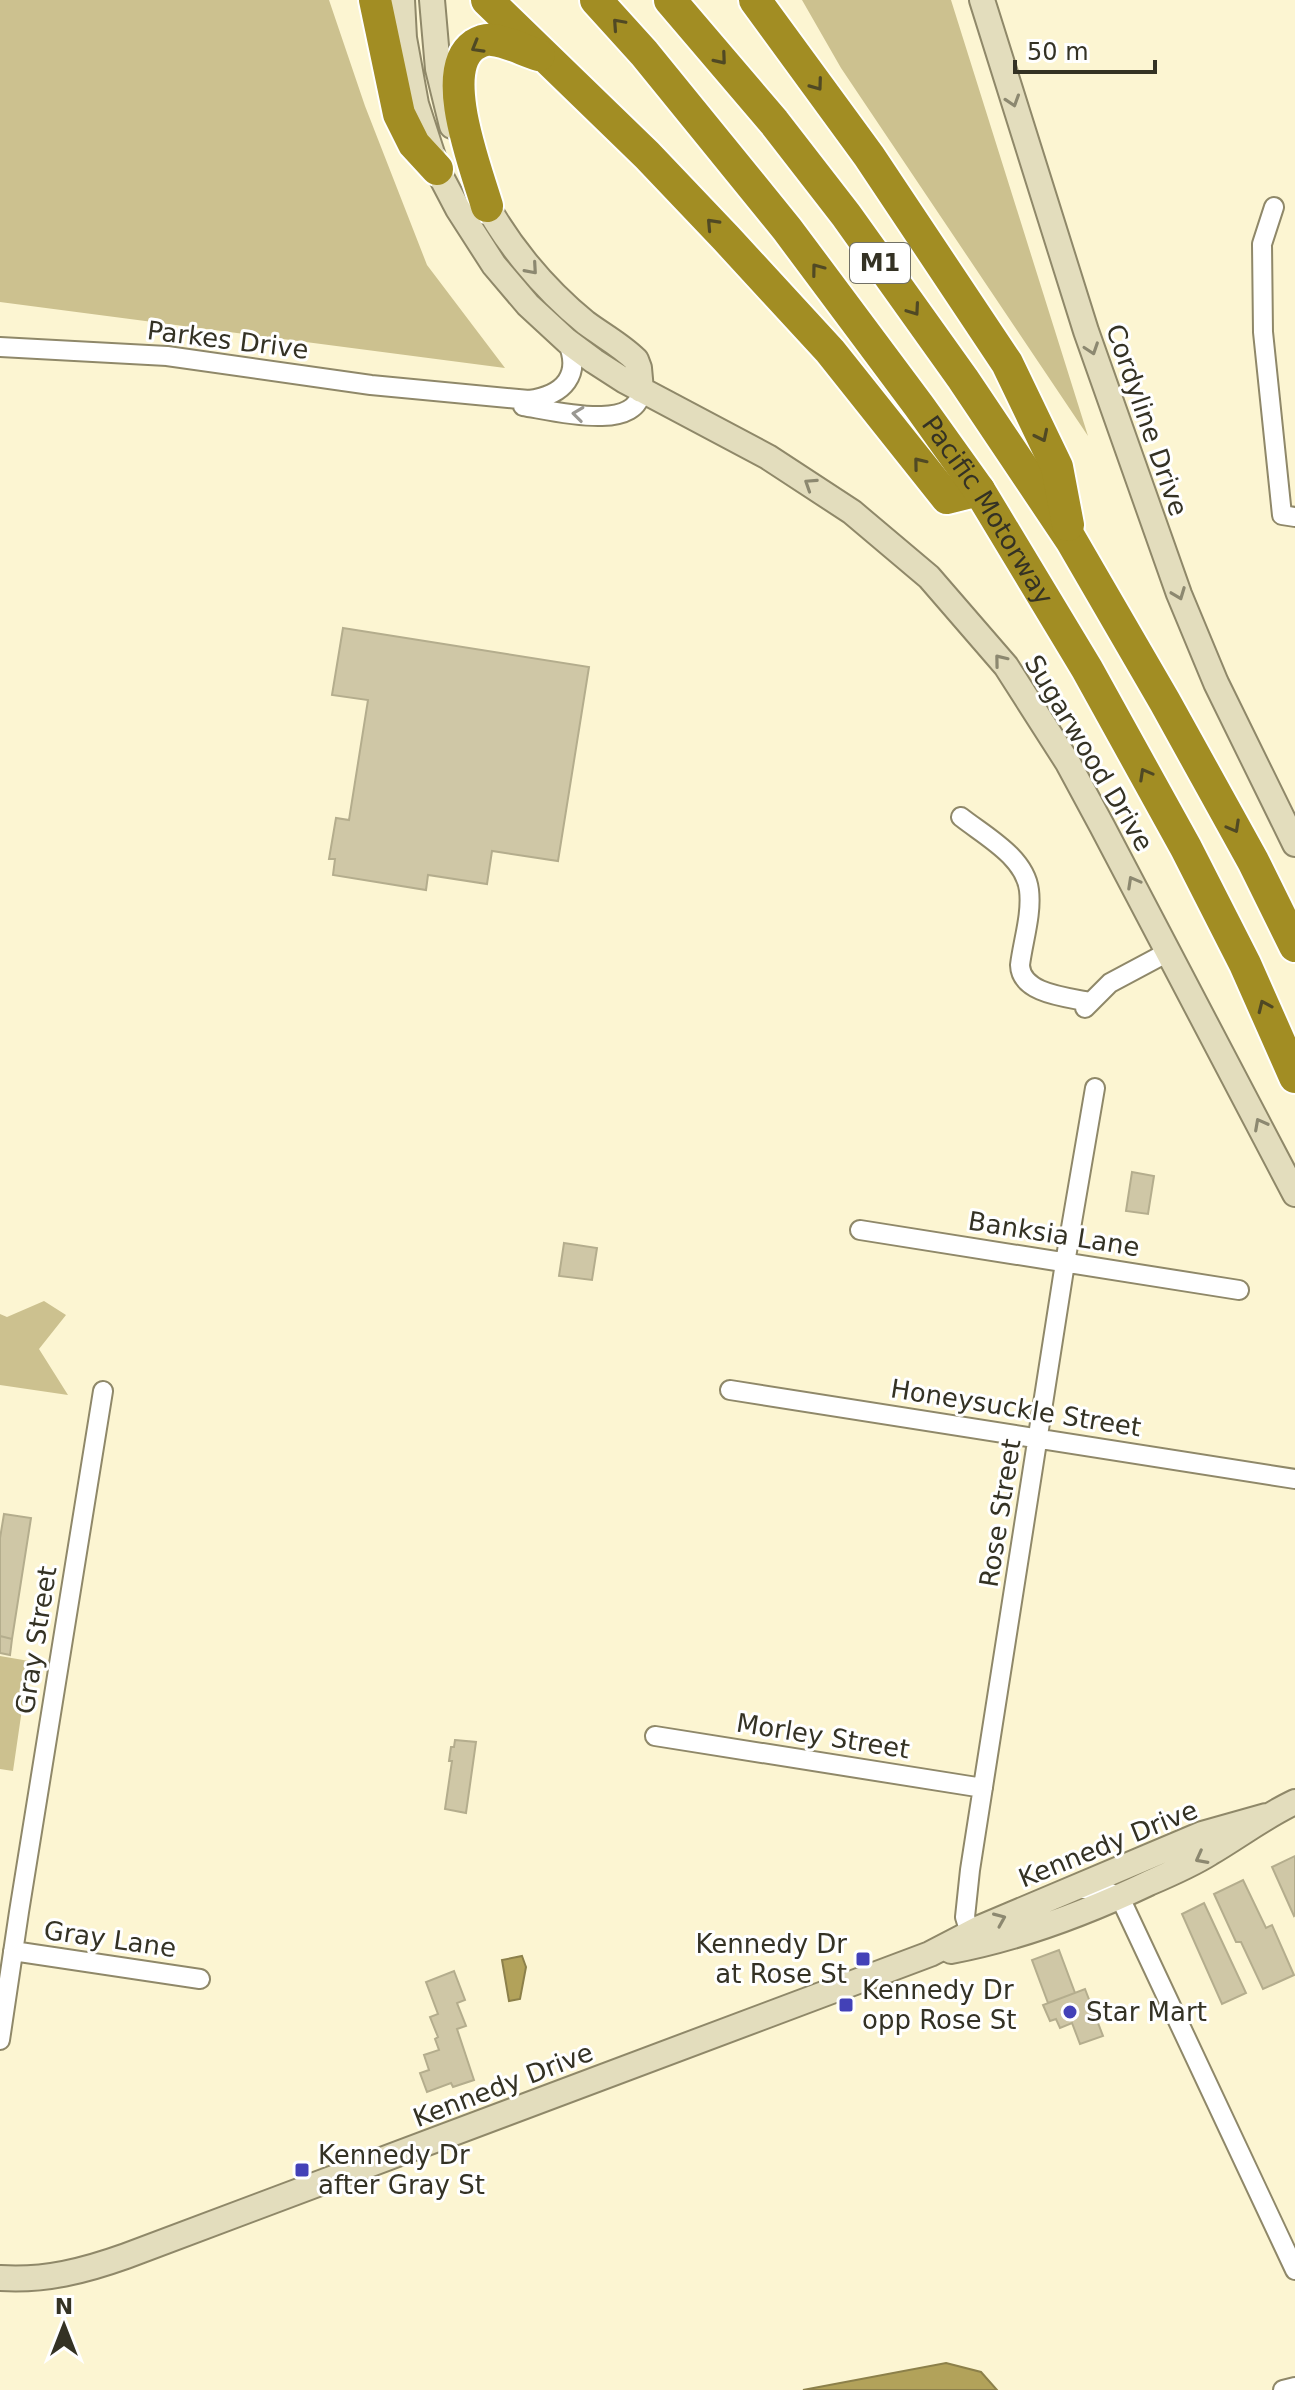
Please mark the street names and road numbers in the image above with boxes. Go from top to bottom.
road number: M1 [850,243,910,283]
street label: Parkes Drive [146,315,310,365]
street label: Cordyline Drive [1100,320,1194,520]
street label: Pacific Motorway [916,410,1060,610]
street label: Sugarwood Drive [1019,650,1159,856]
street label: Banksia Lane [966,1206,1142,1262]
street label: Honeysuckle Street [889,1373,1143,1443]
street label: Rose Street [973,1437,1027,1589]
street label: Gray Street [9,1564,63,1716]
street label: Morley Street [734,1708,912,1764]
street label: Kennedy Drive [1014,1794,1202,1894]
street label: Gray Lane [42,1915,178,1963]
street label: Kennedy Drive [409,2037,597,2133]

